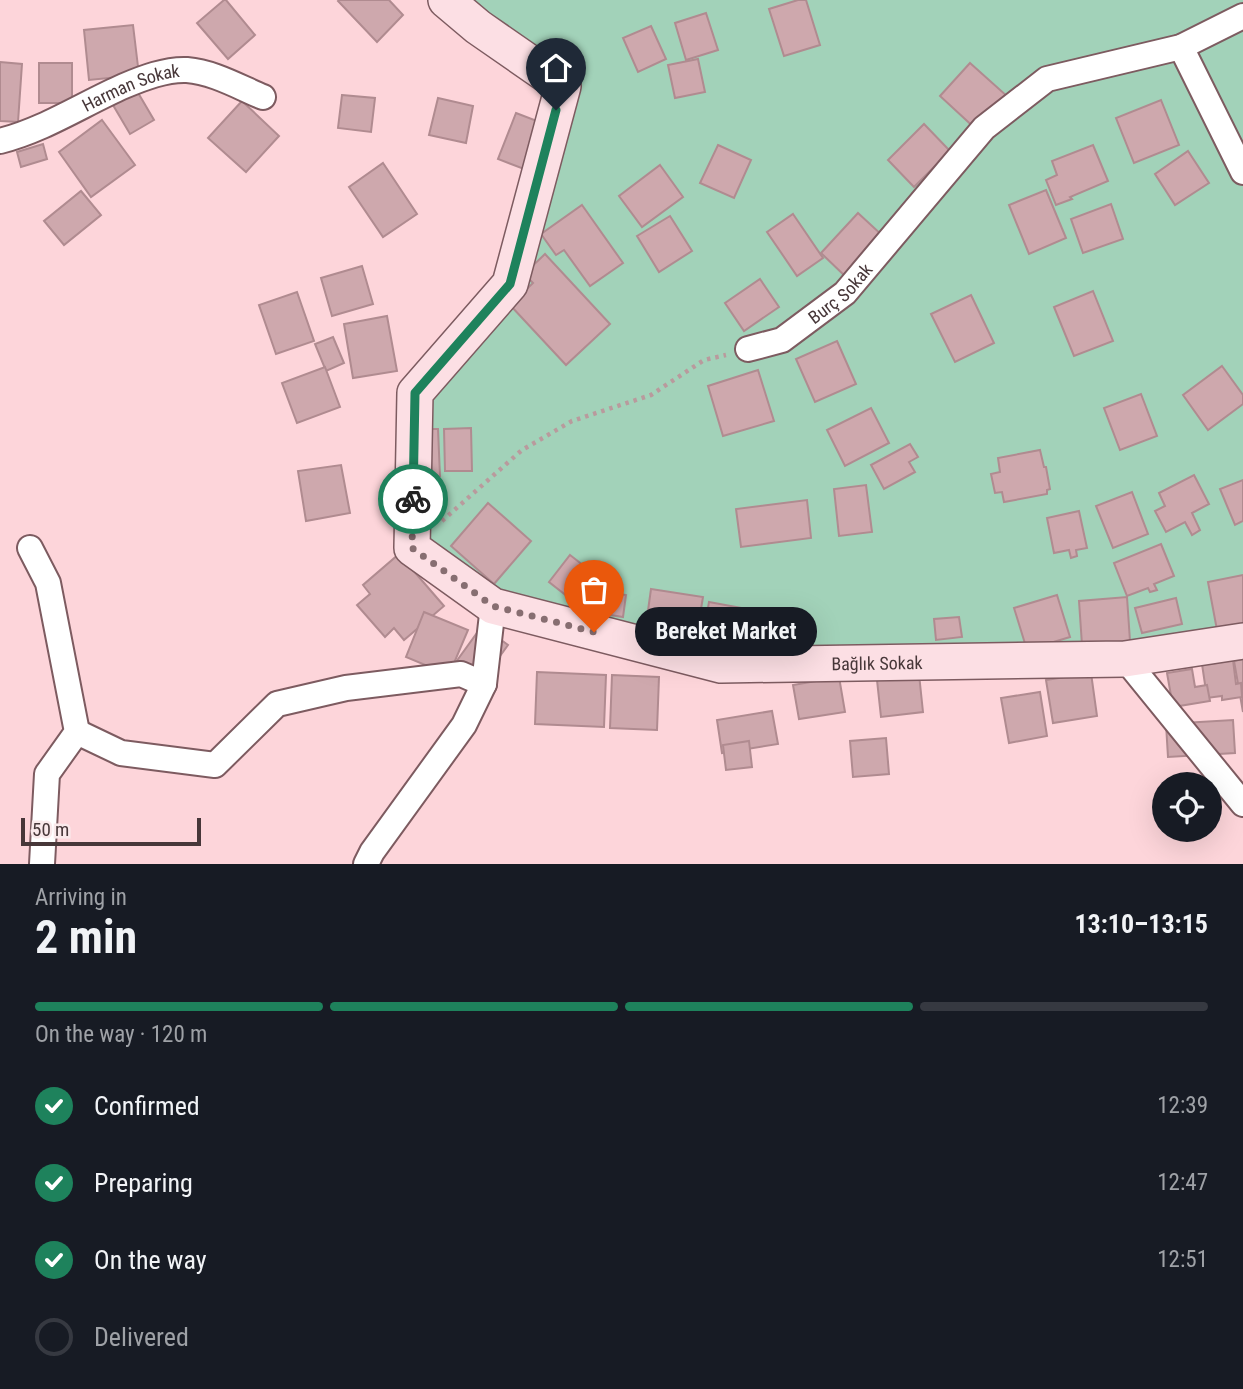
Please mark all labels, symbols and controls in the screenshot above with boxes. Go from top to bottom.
pin [526,38,586,110]
icon: home [537,49,575,87]
street label: Harman Sokak [78,60,181,115]
street label: Burç Sokak [804,259,876,327]
courier [378,464,448,534]
icon: bike [394,480,432,518]
pin [564,560,624,632]
icon: bag [575,571,613,609]
callout: Bereket Market [636,608,818,656]
text: Bereket Market [655,618,797,645]
street label: Bağlık Sokak [831,652,923,674]
map controls [1152,772,1222,842]
button: locate [1152,772,1222,842]
scale bar [21,815,201,847]
text: 50 m [32,818,69,841]
text: Arriving in [35,884,127,911]
text: 13:10–13:15 [1074,909,1208,939]
text: 2 min [35,910,137,964]
text: On the way · 120 m [35,1021,207,1048]
icon: check [35,1087,73,1125]
text: Confirmed [94,1091,200,1121]
text: 12:39 [1157,1092,1208,1119]
icon: check [35,1164,73,1202]
text: Preparing [94,1168,193,1198]
text: 12:47 [1157,1169,1208,1196]
icon: check [35,1241,73,1279]
text: On the way [94,1245,207,1275]
text: 12:51 [1157,1246,1208,1273]
text: Delivered [94,1322,189,1352]

